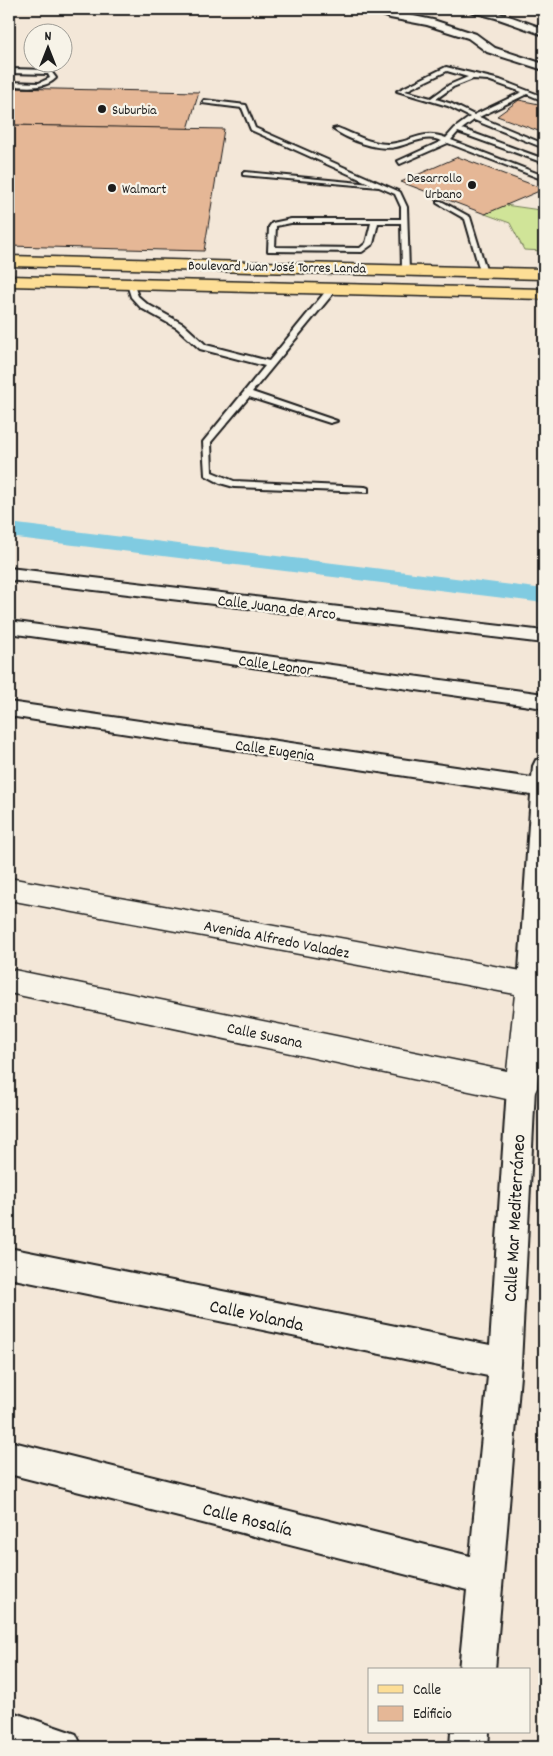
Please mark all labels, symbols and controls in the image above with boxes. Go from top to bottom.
north arrow [22,22,72,72]
text: N [45,27,52,47]
place label: Suburbia [112,101,157,121]
marker: Suburbia [96,103,108,115]
place label: Desarrollo Urbano [407,169,462,205]
marker: Desarrollo Urbano [466,179,478,191]
place label: Walmart [122,180,166,200]
marker: Walmart [106,182,118,194]
street label: Boulevard Juan José Torres Landa [188,256,366,280]
street label: Calle Juana de Arco [216,590,337,627]
street label: Calle Leonor [237,650,314,683]
street label: Calle Eugenia [234,735,316,768]
street label: Avenida Alfredo Valadez [202,915,351,966]
street label: Calle Susana [225,1017,305,1056]
street label: Calle Mar Mediterráneo [499,1134,534,1303]
street label: Calle Yolanda [207,1294,307,1341]
street label: Calle Rosalía [199,1497,296,1546]
legend [368,1668,530,1734]
text: Calle [413,1680,442,1702]
text: Edificio [413,1704,452,1726]

